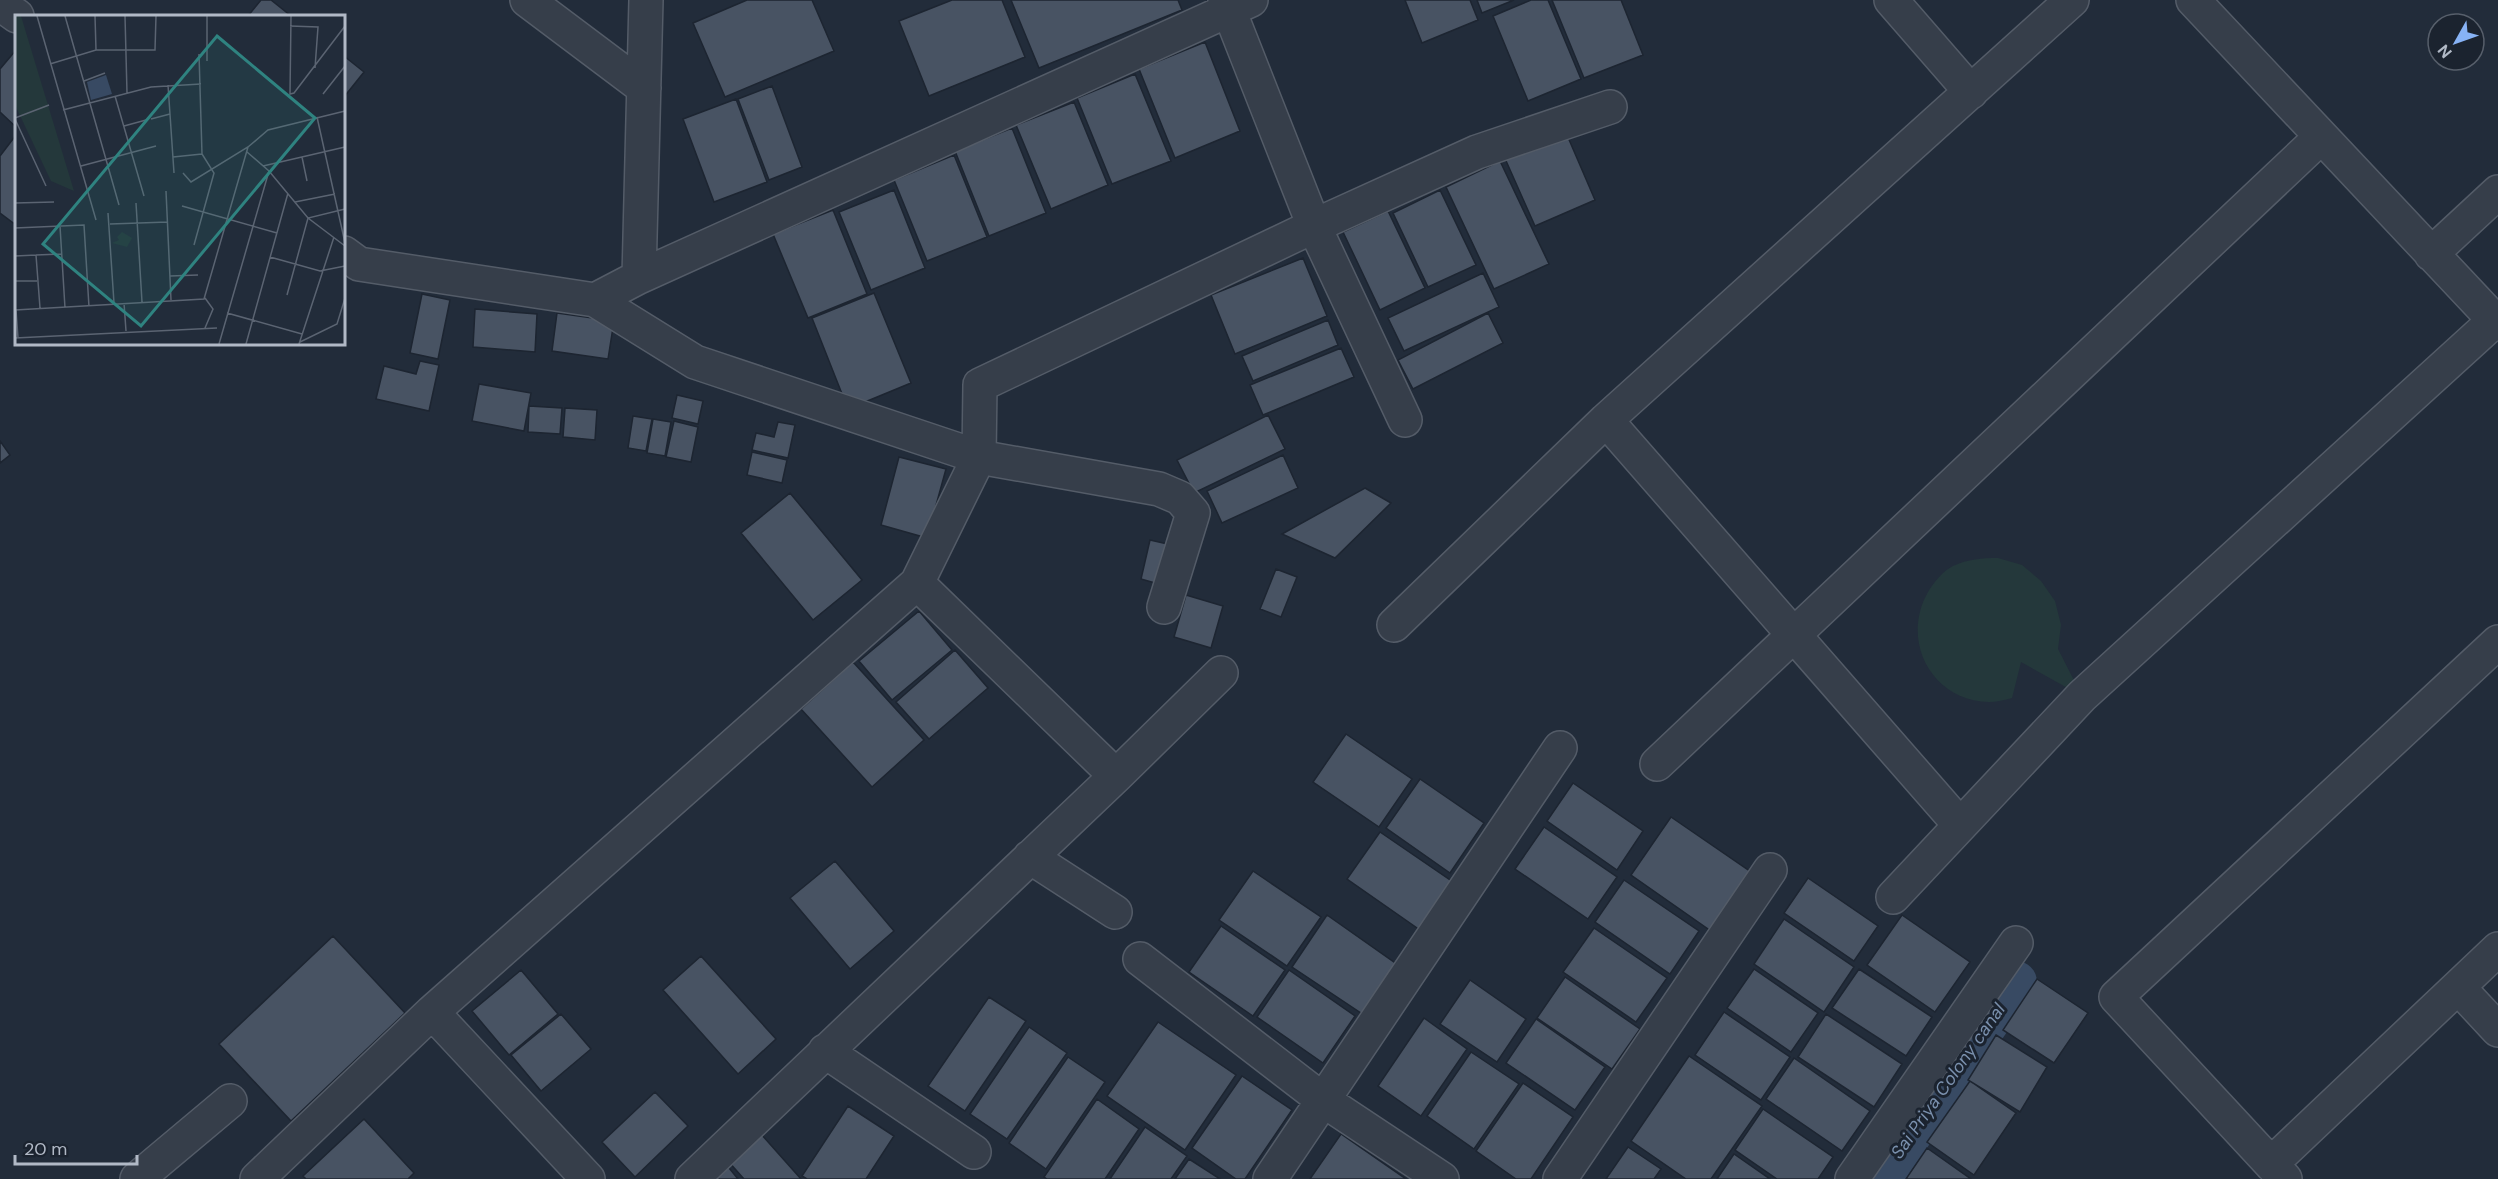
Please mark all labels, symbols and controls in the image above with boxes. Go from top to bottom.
north arrow [2426,12,2486,72]
inset map [15,15,345,345]
text: N [2433,40,2457,63]
water label: Sai Priya Colony canal [1885,998,2011,1163]
scale bar [15,1128,136,1166]
text: 20 m [24,1137,67,1161]

